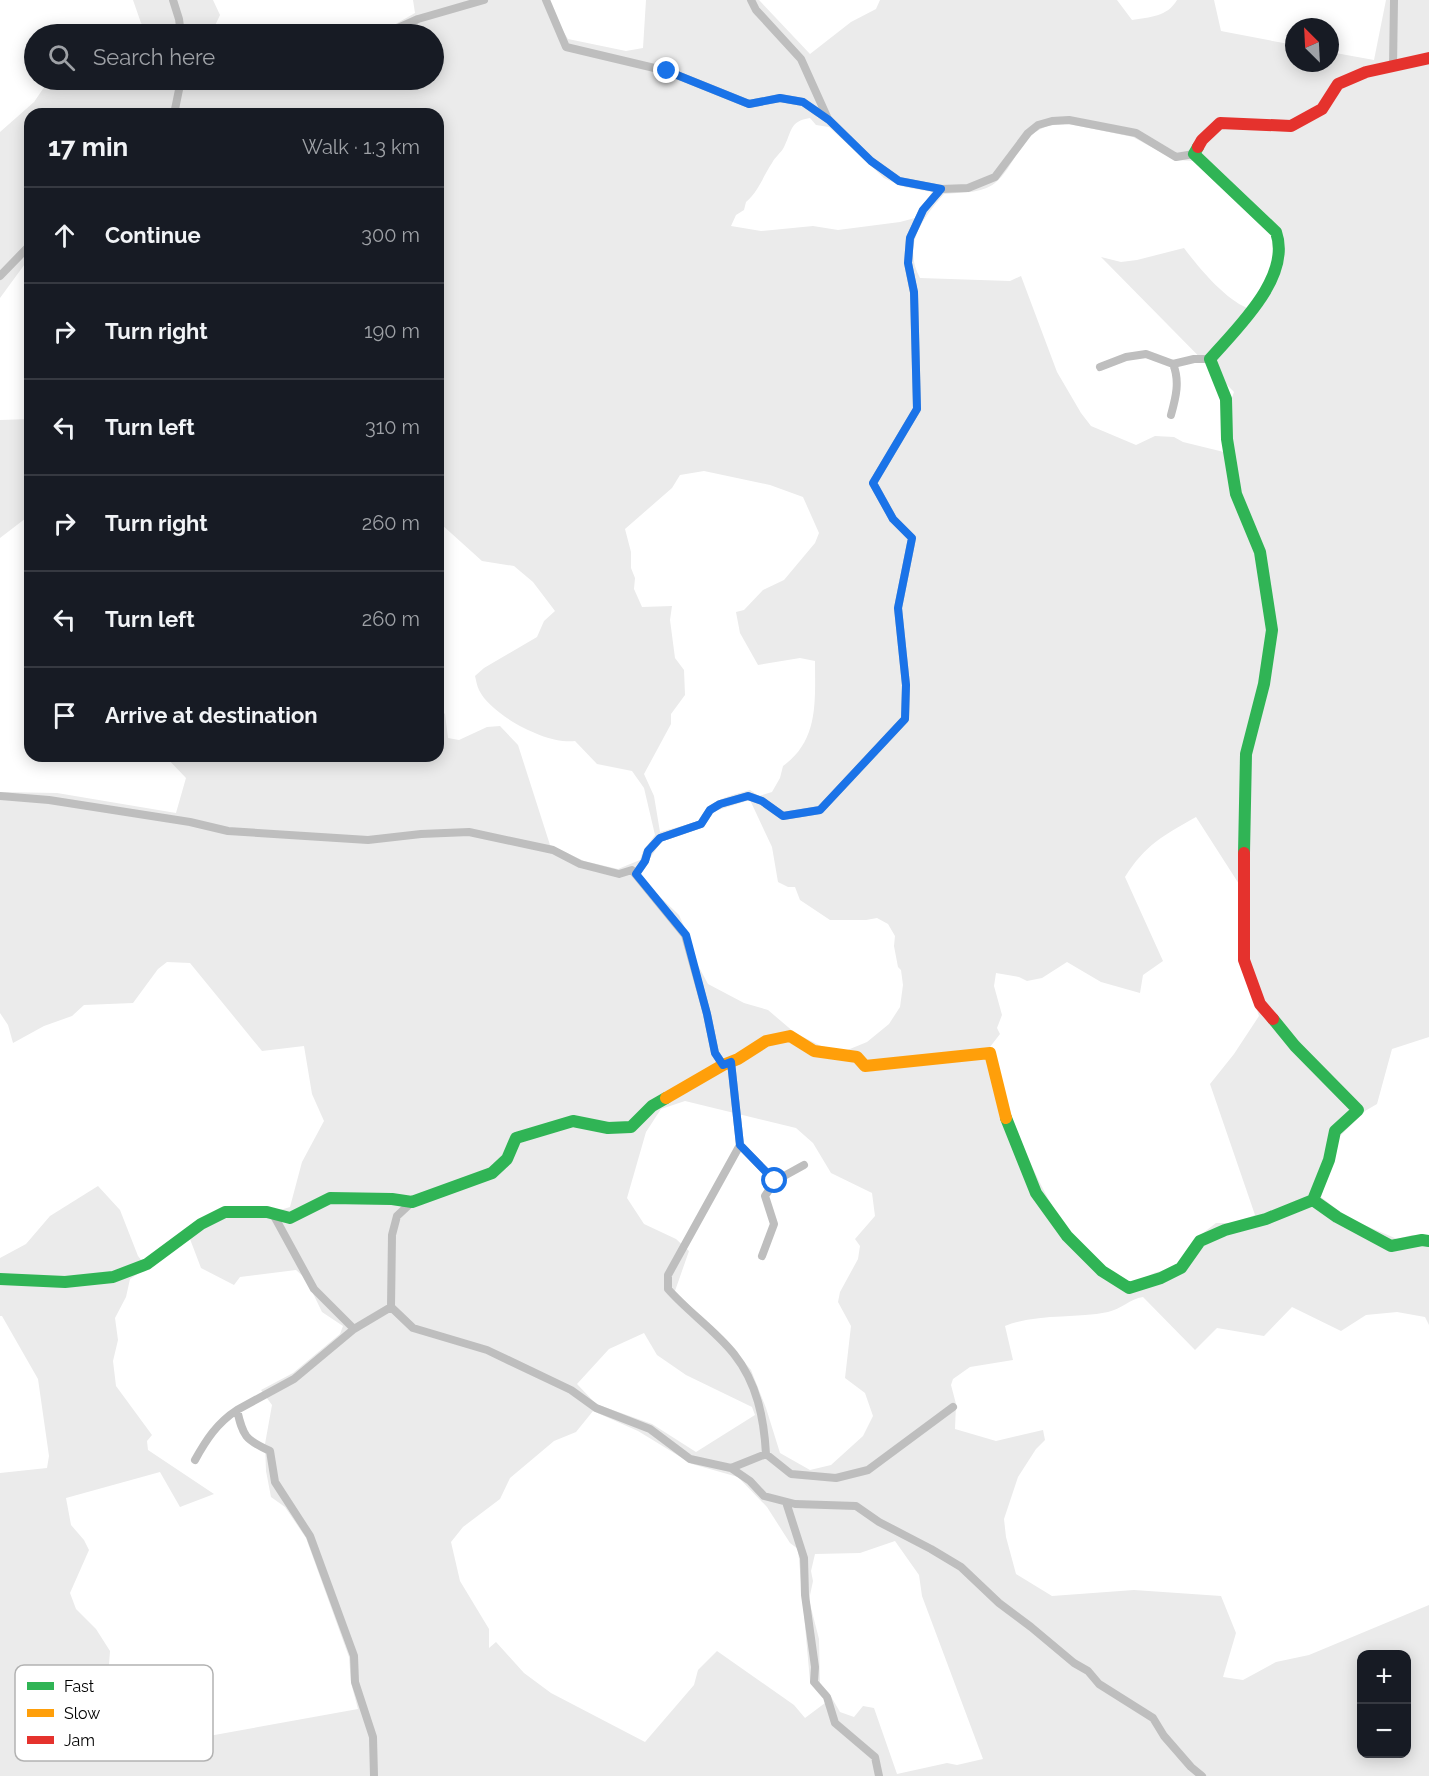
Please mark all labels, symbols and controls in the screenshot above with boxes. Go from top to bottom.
north arrow [1285,18,1339,72]
search box [24,24,444,90]
icon: search [45,41,78,74]
text: Search here [93,44,215,70]
route end [653,57,679,83]
text: 17 min [48,132,128,162]
text: Walk · 1.3 km [302,135,420,159]
icon: ahead [48,219,81,252]
text: Continue [105,222,201,248]
text: 300 m [361,223,420,247]
icon: right [48,315,81,348]
text: Turn right [105,318,208,344]
text: 190 m [364,319,420,343]
icon: left [48,411,81,444]
text: Turn left [105,414,195,440]
text: 310 m [365,415,420,439]
icon: right [48,507,81,540]
text: Turn right [105,510,208,536]
text: 260 m [362,511,420,535]
icon: left [48,603,81,636]
text: Turn left [105,606,195,632]
text: 260 m [362,607,420,631]
icon: arrive [48,699,81,732]
text: Arrive at destination [105,702,318,728]
route start [761,1167,787,1193]
map controls [1357,1650,1411,1758]
button: + [1357,1650,1411,1704]
legend [15,1665,213,1761]
text: Fast [64,1677,95,1696]
text: Slow [64,1704,100,1723]
button: − [1357,1704,1411,1758]
text: Jam [64,1731,95,1750]

